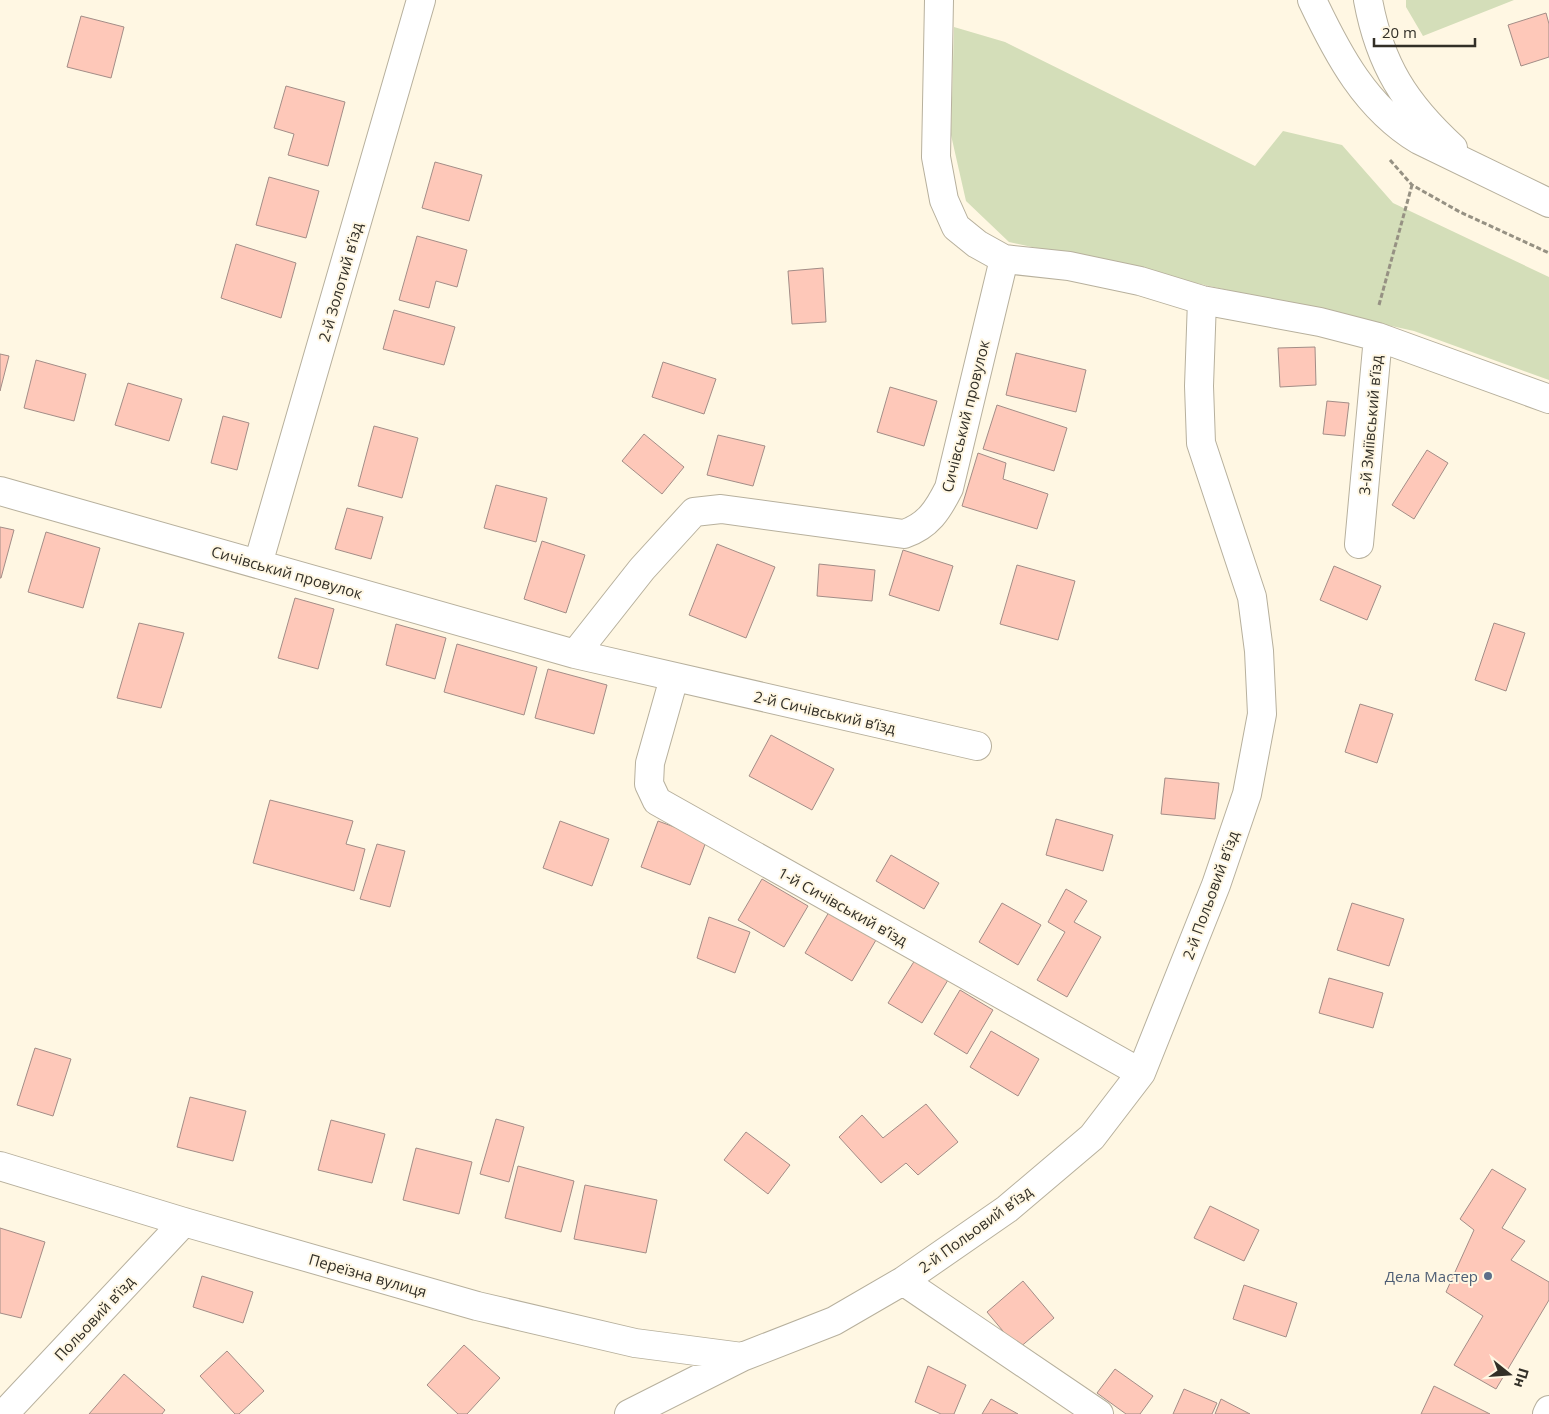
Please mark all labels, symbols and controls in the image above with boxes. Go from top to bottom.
scale bar [1374,15,1475,47]
text: 20 m [1382,22,1417,42]
street label: 2-й Золотий в’їзд [313,220,367,344]
street label: Сичівський провулок [936,338,994,494]
street label: 3-й Зміївський в’їзд [1354,354,1386,496]
street label: Сичівський провулок [209,541,365,603]
street label: 2-й Сичівський в’їзд [752,686,898,738]
street label: 2-й Польовий в’їзд [1177,828,1243,962]
street label: 1-й Сичівський в’їзд [775,862,912,950]
street label: 2-й Польовий в’їзд [914,1181,1036,1277]
street label: Переїзна вулиця [307,1249,429,1301]
place label: Дела Мастер [1385,1266,1478,1286]
marker: Дела Мастер [1482,1270,1494,1282]
street label: Польовий в’їзд [50,1271,139,1365]
north arrow [1484,1349,1534,1399]
text: Пн [1510,1366,1534,1390]

